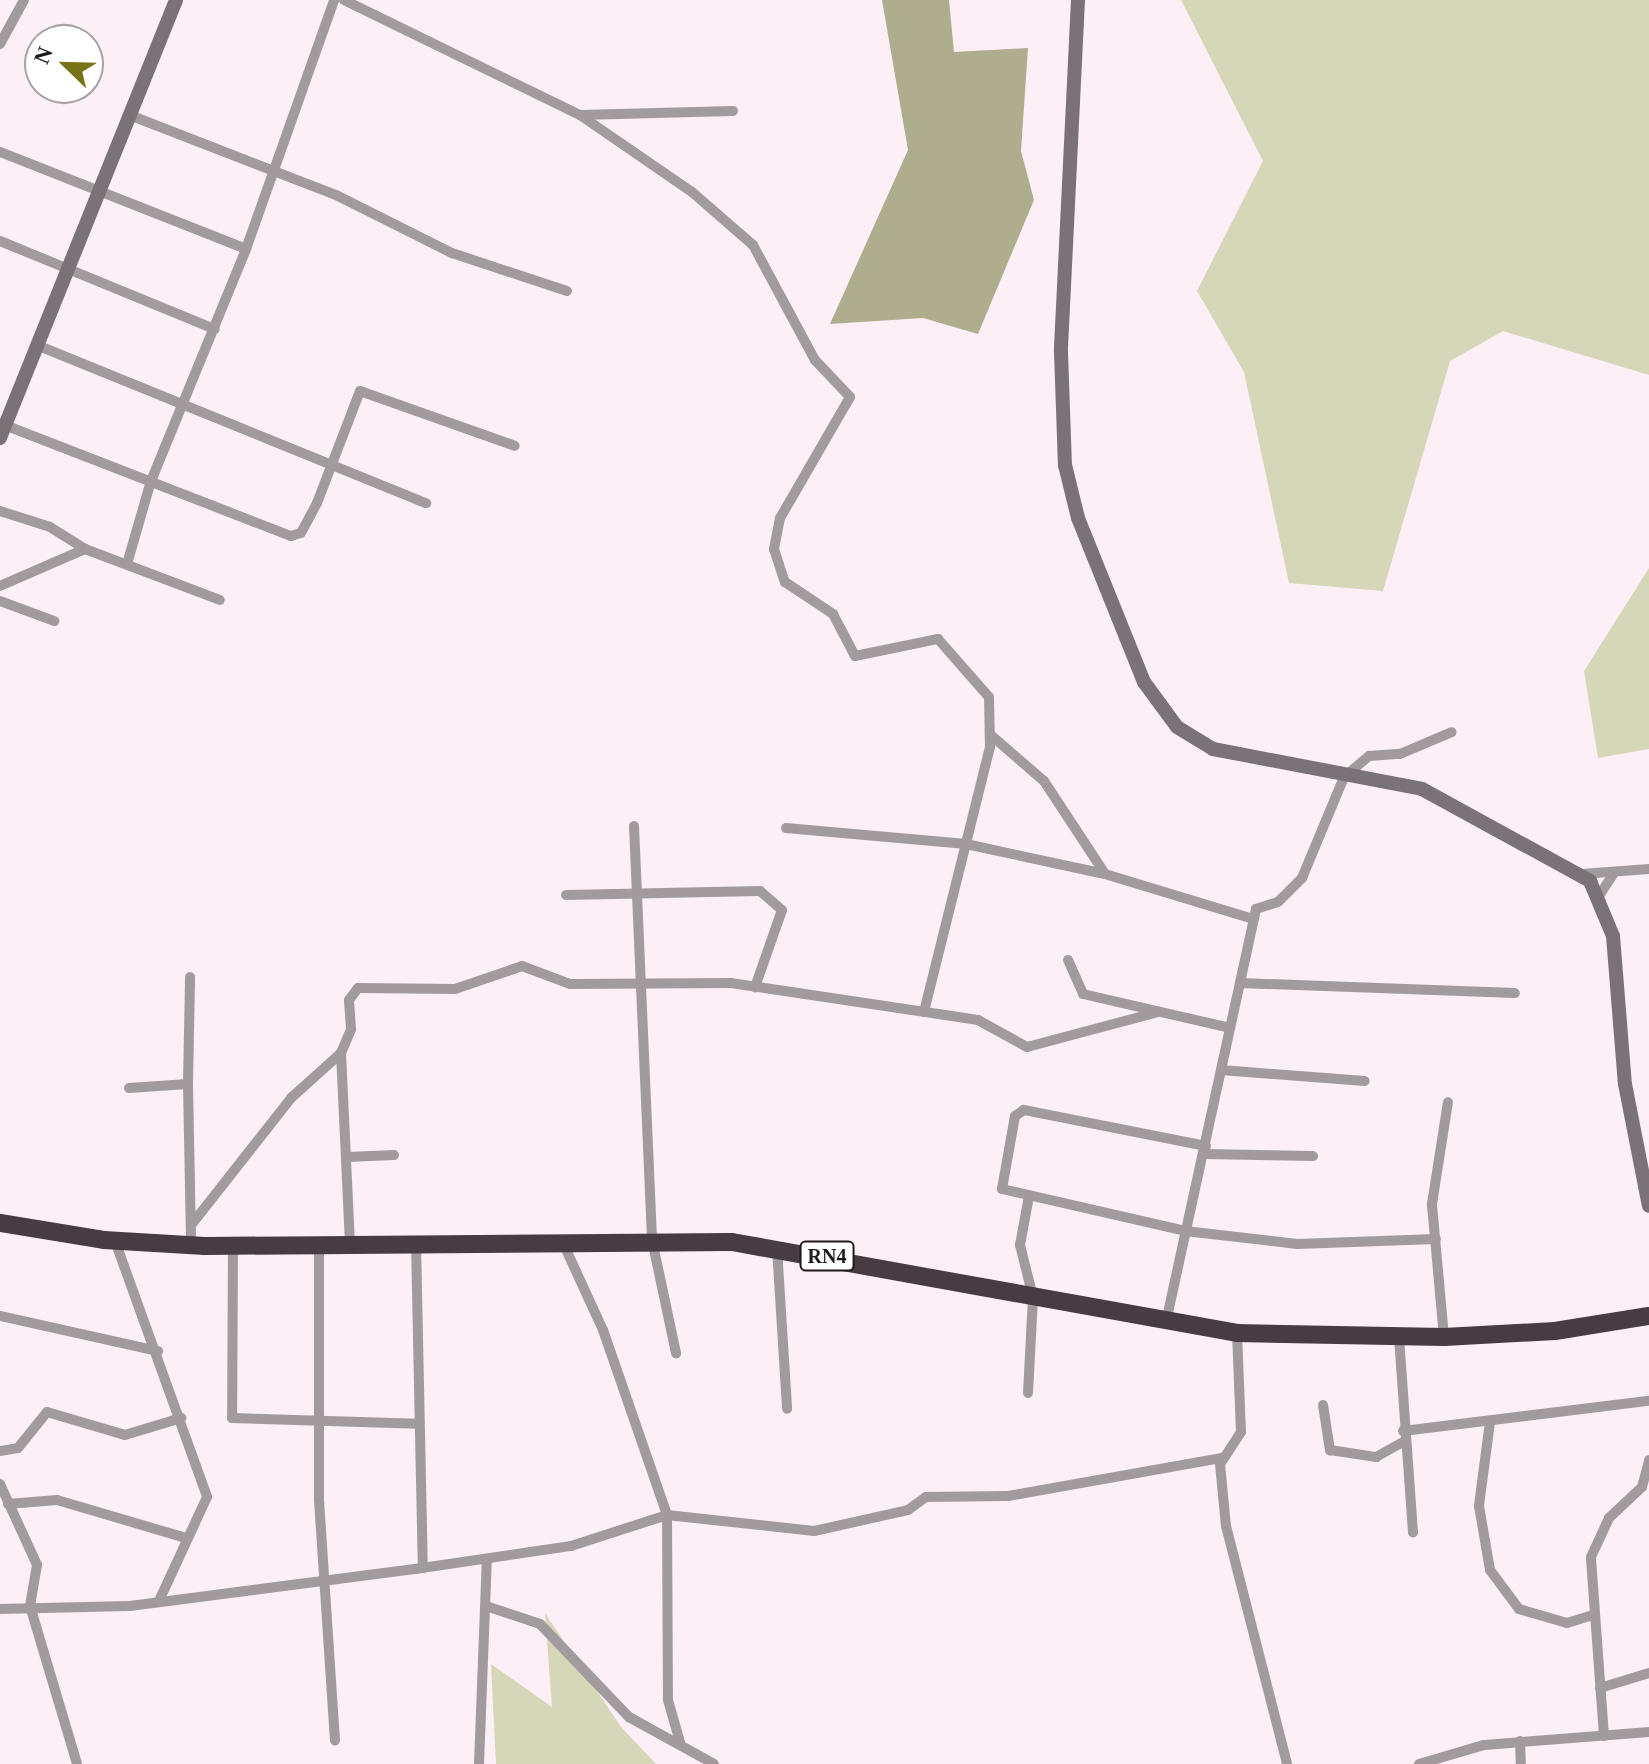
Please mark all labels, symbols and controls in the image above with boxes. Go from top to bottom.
north arrow [24,24,104,104]
text: N [29,43,58,67]
road number: RN4 [799,1240,855,1272]

